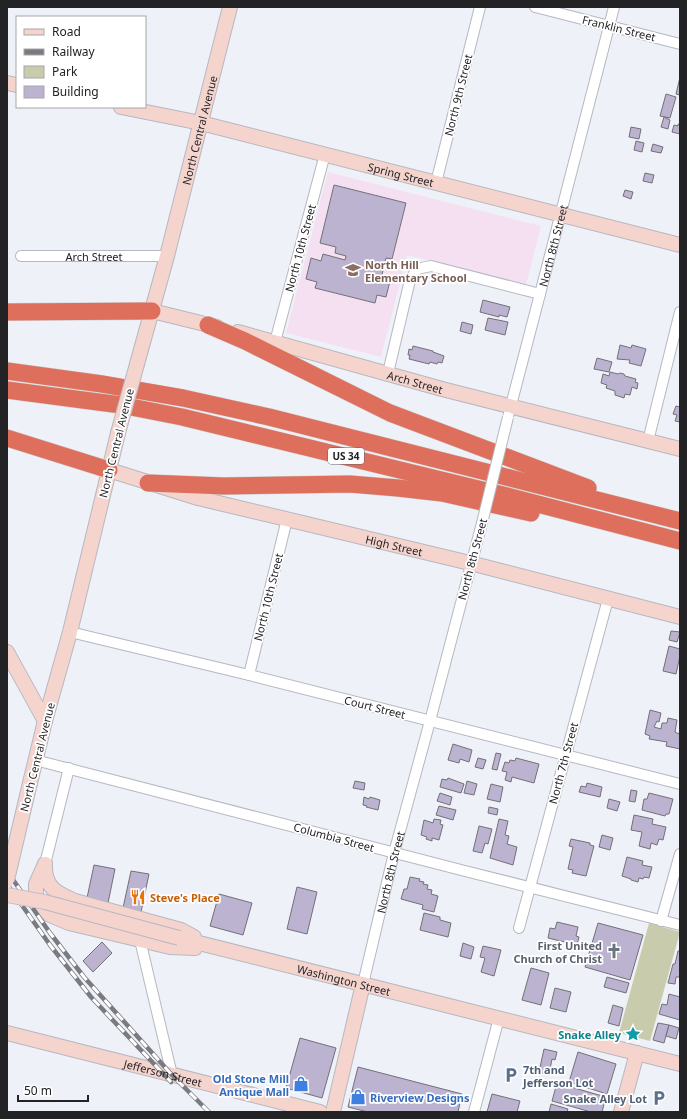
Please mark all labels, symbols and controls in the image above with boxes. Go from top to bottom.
street label: Franklin Street [581,12,657,44]
legend [16,16,146,108]
text: Road [52,23,81,40]
text: Railway [52,43,96,60]
street label: North 9th Street [441,52,475,137]
text: Park [52,63,78,80]
street label: North Central Avenue [178,74,220,186]
text: Building [52,83,99,100]
street label: Spring Street [367,158,436,190]
street label: North 10th Street [281,203,319,293]
street label: North 8th Street [535,203,570,288]
street label: Arch Street [65,249,123,264]
place label: North Hill Elementary School [365,257,467,285]
school or university icon: North Hill Elementary School [344,261,362,279]
street label: Arch Street [386,367,445,396]
street label: North Central Avenue [95,387,137,499]
road number: US 34 [328,448,364,464]
street label: North 8th Street [454,517,490,601]
street label: High Street [364,531,424,559]
street label: North 10th Street [250,551,286,643]
street label: Court Street [343,692,407,722]
street label: North Central Avenue [16,701,58,813]
street label: North 7th Street [545,721,581,805]
street label: Columbia Street [292,819,376,855]
street label: North 8th Street [373,829,407,915]
restaurant icon: Steve's Place [129,888,147,906]
place label: Steve's Place [150,890,220,905]
place label: First United Church of Christ [514,938,602,966]
church icon: First United Church of Christ [605,942,623,960]
street label: Washington Street [296,961,392,998]
place icon: Snake Alley [624,1025,642,1043]
place label: Snake Alley [558,1027,622,1042]
street label: Jefferson Street [122,1055,204,1089]
place label: 7th and Jefferson Lot [522,1062,594,1090]
parking icon: 7th and Jefferson Lot [502,1066,520,1084]
place label: Old Stone Mill Antique Mall [213,1071,289,1099]
shop icon: Old Stone Mill Antique Mall [292,1075,310,1093]
scale bar [18,1077,88,1103]
text: 50 m [24,1082,52,1099]
shop icon: Riverview Designs [349,1088,367,1106]
parking icon: Snake Alley Lot [650,1089,668,1107]
place label: Riverview Designs [370,1090,470,1105]
place label: Snake Alley Lot [563,1091,647,1106]

